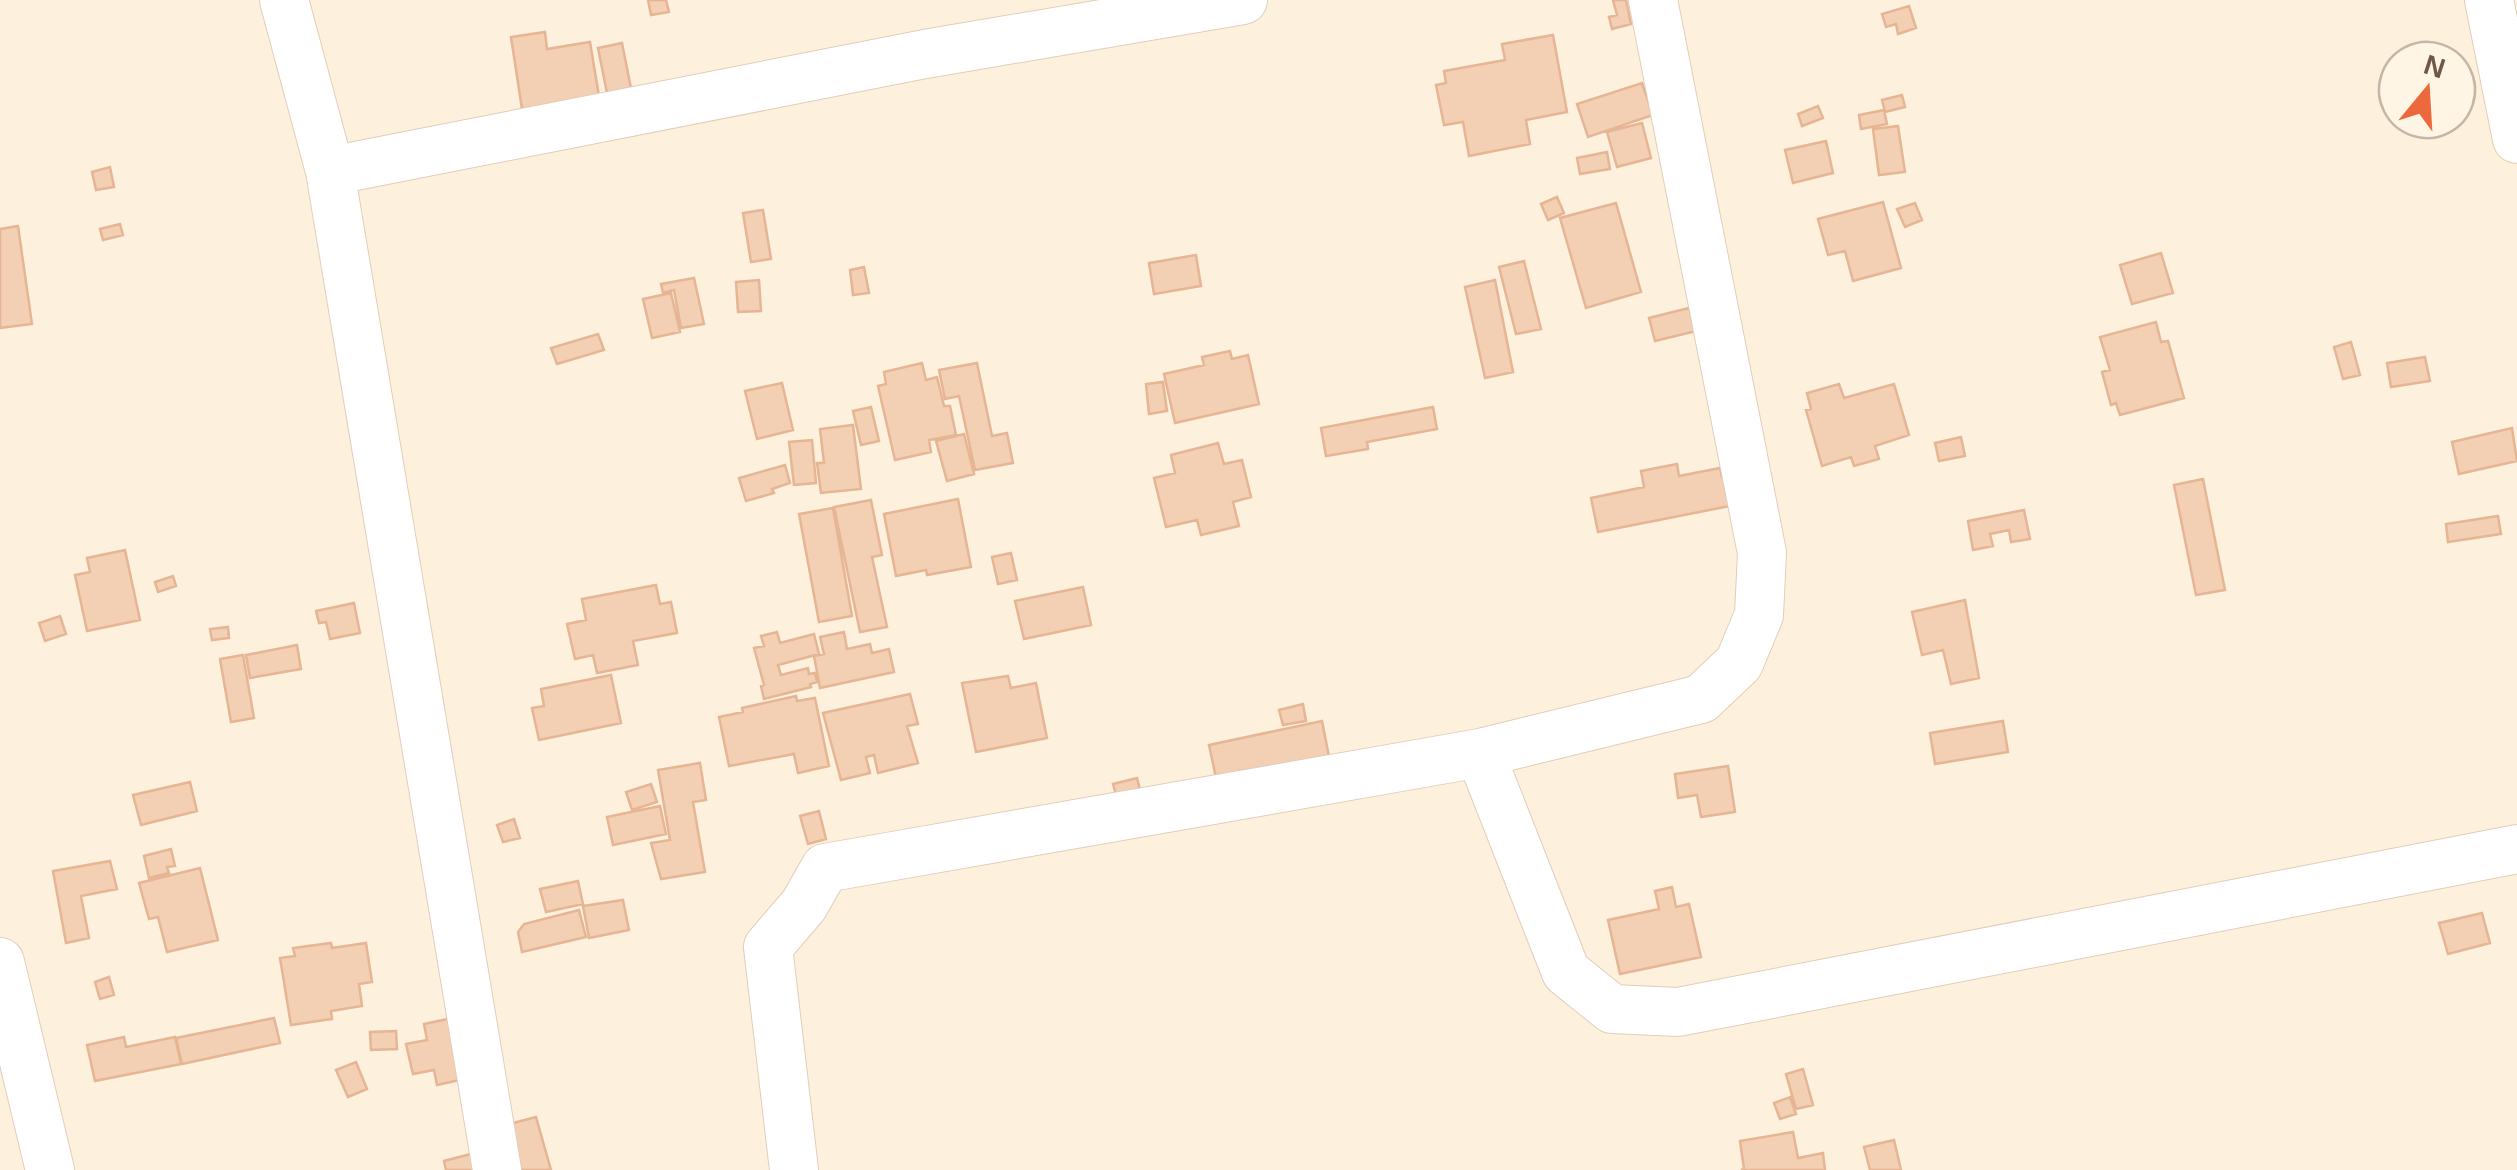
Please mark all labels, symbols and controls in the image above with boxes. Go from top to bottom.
north arrow [2377,40,2477,140]
text: N [2420,49,2449,85]

